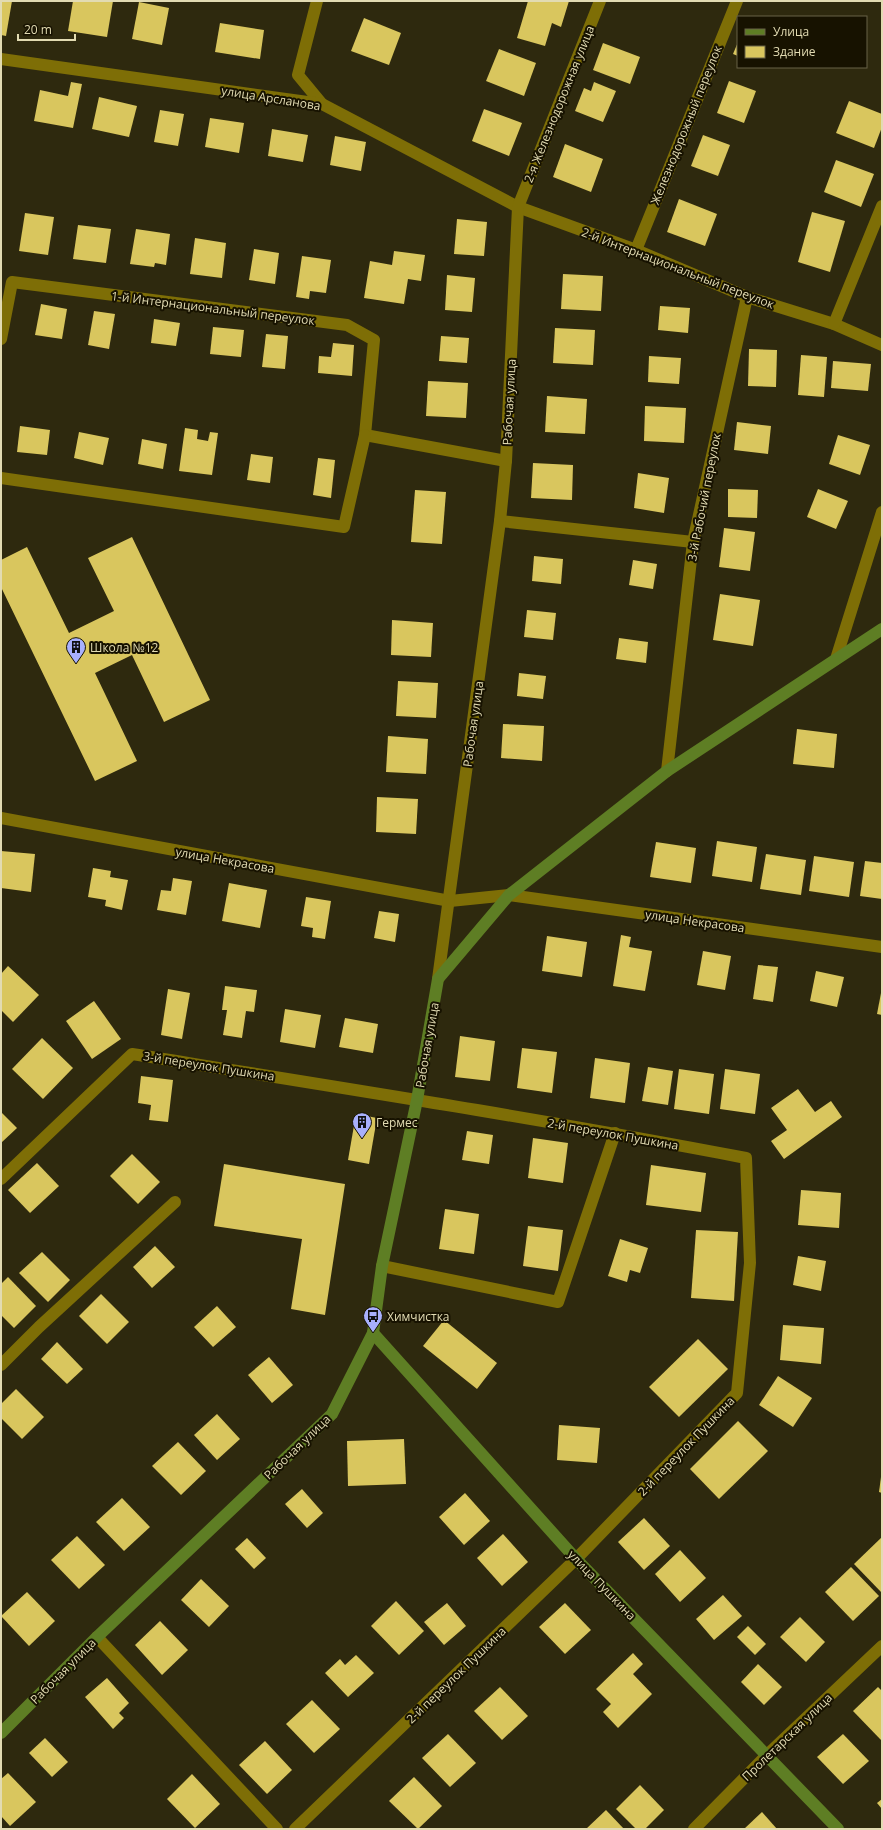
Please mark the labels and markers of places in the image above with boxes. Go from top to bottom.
building icon: Школа №12 [65,636,87,664]
place label: Школа №12 [90,639,159,656]
building icon: Гермес [351,1111,373,1139]
place label: Гермес [376,1114,418,1131]
bus stop icon: Химчистка [362,1305,384,1333]
place label: Химчистка [387,1308,450,1325]

